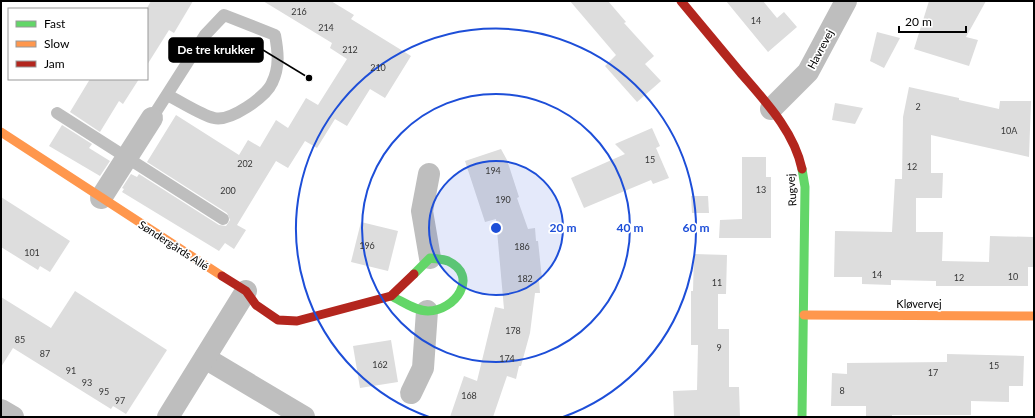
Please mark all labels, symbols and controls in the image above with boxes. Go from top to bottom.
house number: 216 [291,6,307,17]
legend [8,8,148,80]
scale bar [899,8,966,34]
text: 20 m [905,14,932,29]
house number: 14 [751,15,761,26]
text: Fast [44,16,66,31]
house number: 214 [318,22,334,33]
street label: Havrevej [804,27,836,71]
text: Slow [44,36,70,51]
callout: De tre krukker [169,38,263,62]
text: De tre krukker [177,42,255,57]
house number: 212 [342,44,358,55]
text: Jam [44,56,65,71]
house number: 210 [370,62,386,73]
house number: 2 [915,101,921,112]
house number: 10A [1001,125,1018,136]
house number: 15 [645,154,655,165]
house number: 202 [237,158,253,169]
house number: 12 [907,161,917,172]
house number: 194 [485,165,501,176]
street label: Rugvej [783,173,799,207]
house number: 13 [756,184,766,195]
house number: 200 [220,185,236,196]
house number: 190 [495,194,511,205]
street label: Søndergårds Allé [137,218,212,273]
text: 20 m [550,220,576,235]
text: 40 m [617,220,643,235]
text: 60 m [683,220,709,235]
centre of rings [489,221,503,235]
house number: 196 [359,240,375,251]
house number: 186 [514,241,530,252]
house number: 101 [24,247,40,258]
house number: 14 [872,269,882,280]
house number: 10 [1008,271,1018,282]
house number: 12 [954,272,964,283]
house number: 182 [517,273,533,284]
house number: 11 [712,277,722,288]
street label: Kløvervej [896,297,942,310]
house number: 178 [505,325,521,336]
house number: 85 [15,334,25,345]
house number: 9 [716,342,722,353]
house number: 87 [40,348,50,359]
house number: 174 [499,353,515,364]
house number: 162 [372,359,388,370]
house number: 15 [989,360,999,371]
house number: 91 [66,365,76,376]
house number: 17 [928,367,938,378]
house number: 93 [82,377,92,388]
house number: 8 [839,385,845,396]
house number: 95 [99,386,109,397]
house number: 168 [461,390,477,401]
house number: 97 [115,395,125,406]

